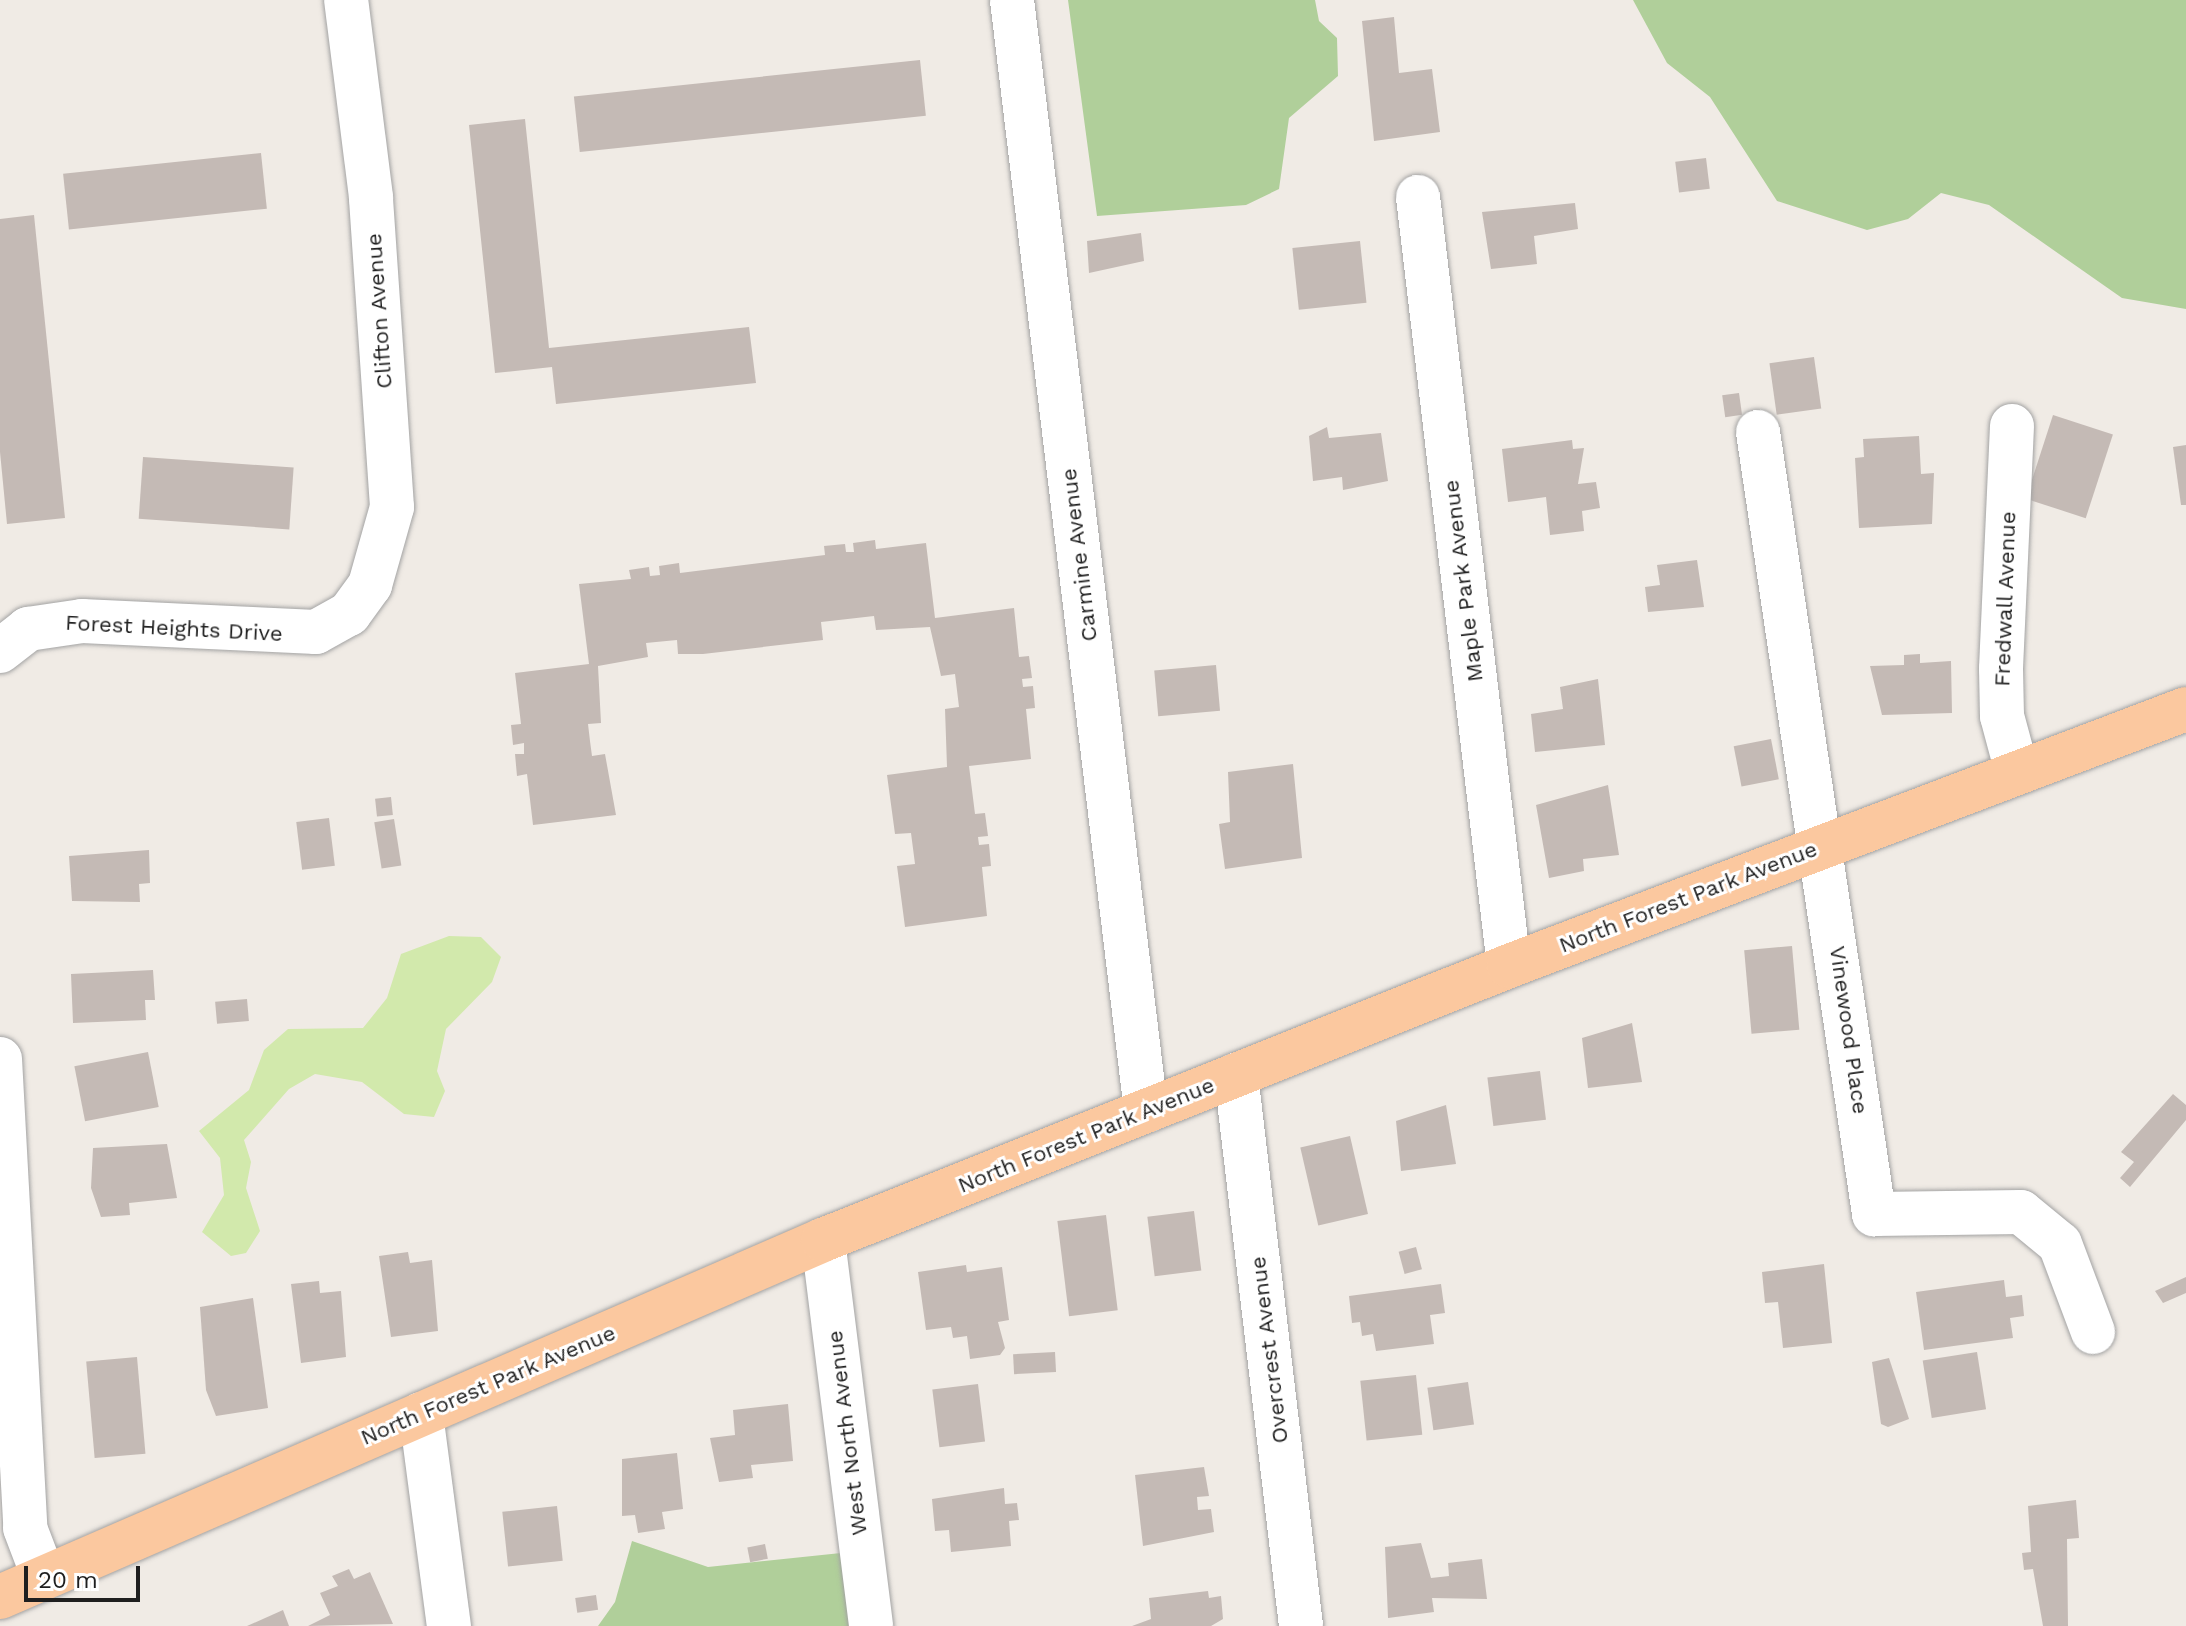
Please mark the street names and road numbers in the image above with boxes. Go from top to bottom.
street label: Clifton Avenue [360,232,398,390]
street label: Carmine Avenue [1055,467,1103,643]
street label: Maple Park Avenue [1437,478,1489,684]
street label: Fredwall Avenue [1989,510,2021,688]
street label: Forest Heights Drive [65,609,283,647]
street label: North Forest Park Avenue [1555,835,1821,959]
street label: Vinewood Place [1824,944,1874,1116]
street label: North Forest Park Avenue [953,1071,1219,1199]
street label: Overcrest Avenue [1244,1255,1294,1445]
street label: North Forest Park Avenue [356,1319,620,1451]
street label: West North Avenue [821,1329,873,1537]

